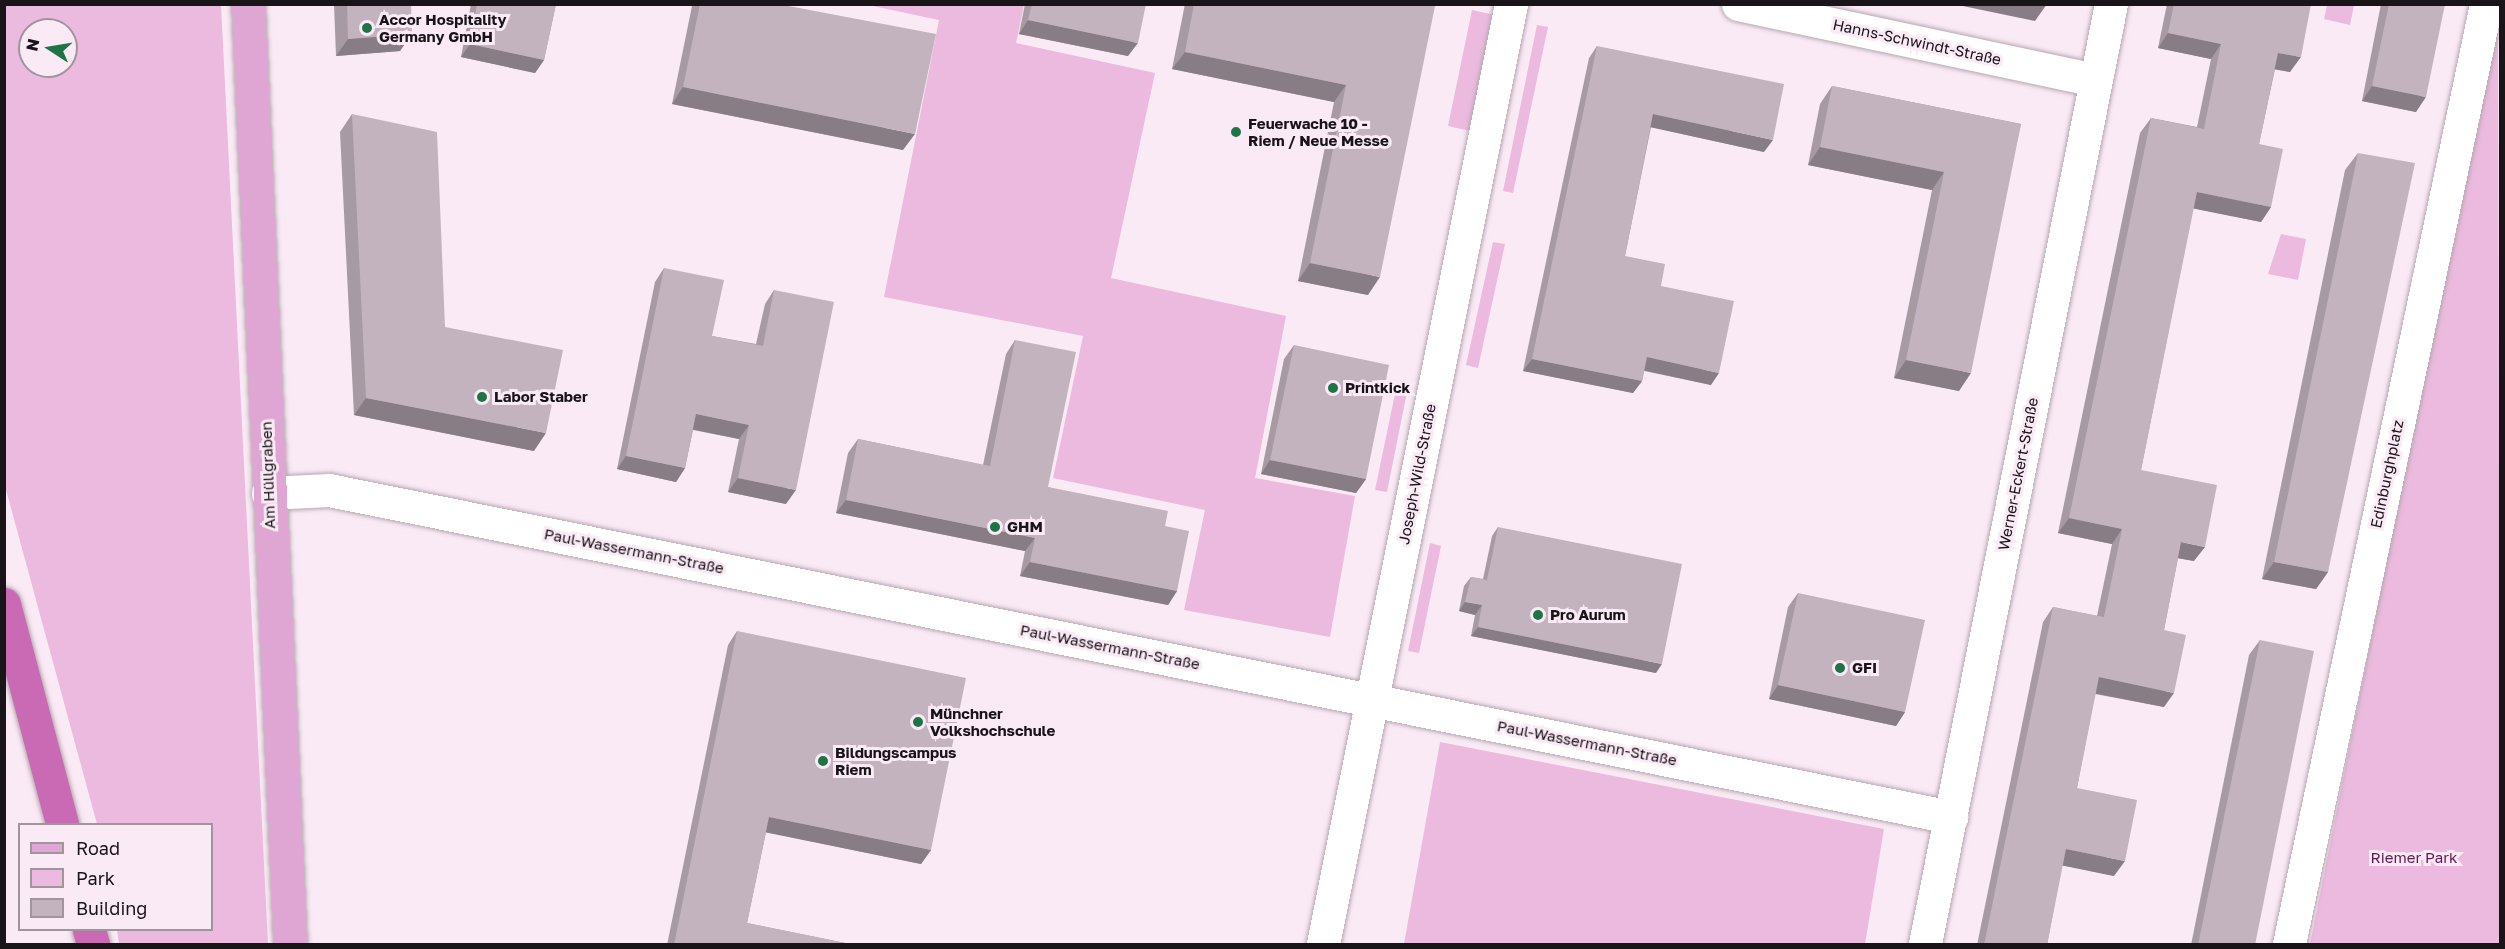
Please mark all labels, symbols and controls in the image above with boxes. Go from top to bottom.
place label: Accor Hospitality Germany GmbH [379,10,506,45]
street label: Hanns-Schwindt-Straße [1831,15,2003,69]
north arrow [18,18,78,78]
marker: Accor Hospitality Germany GmbH [360,21,374,35]
text: N [21,37,43,53]
place label: Feuerwache 10 - Riem / Neue Messe [1248,114,1389,149]
marker: Feuerwache 10 - Riem / Neue Messe [1229,125,1243,139]
place label: Printkick [1345,379,1410,397]
marker: Printkick [1326,381,1340,395]
place label: Labor Staber [494,388,588,406]
marker: Labor Staber [475,390,489,404]
street label: Werner-Eckert-Straße [1994,396,2042,552]
street label: Joseph-Wild-Straße [1395,402,1439,546]
street label: Edinburghplatz [2367,418,2407,530]
street label: Am Hüllgraben [257,421,279,529]
place label: GHM [1007,518,1043,536]
marker: GHM [988,520,1002,534]
street label: Paul-Wassermann-Straße [543,525,725,577]
place label: Pro Aurum [1550,606,1626,624]
marker: Pro Aurum [1531,608,1545,622]
street label: Paul-Wassermann-Straße [1019,621,1201,673]
place label: GFI [1852,659,1877,677]
marker: GFI [1833,661,1847,675]
place label: Münchner Volkshochschule [930,704,1055,739]
marker: Münchner Volkshochschule [911,715,925,729]
street label: Paul-Wassermann-Straße [1496,717,1678,769]
place label: Bildungscampus Riem [835,743,956,778]
marker: Bildungscampus Riem [816,754,830,768]
legend [18,823,213,931]
text: Road [76,837,120,859]
park label: Riemer Park [2371,849,2457,867]
text: Park [76,867,115,889]
text: Building [76,897,147,919]

